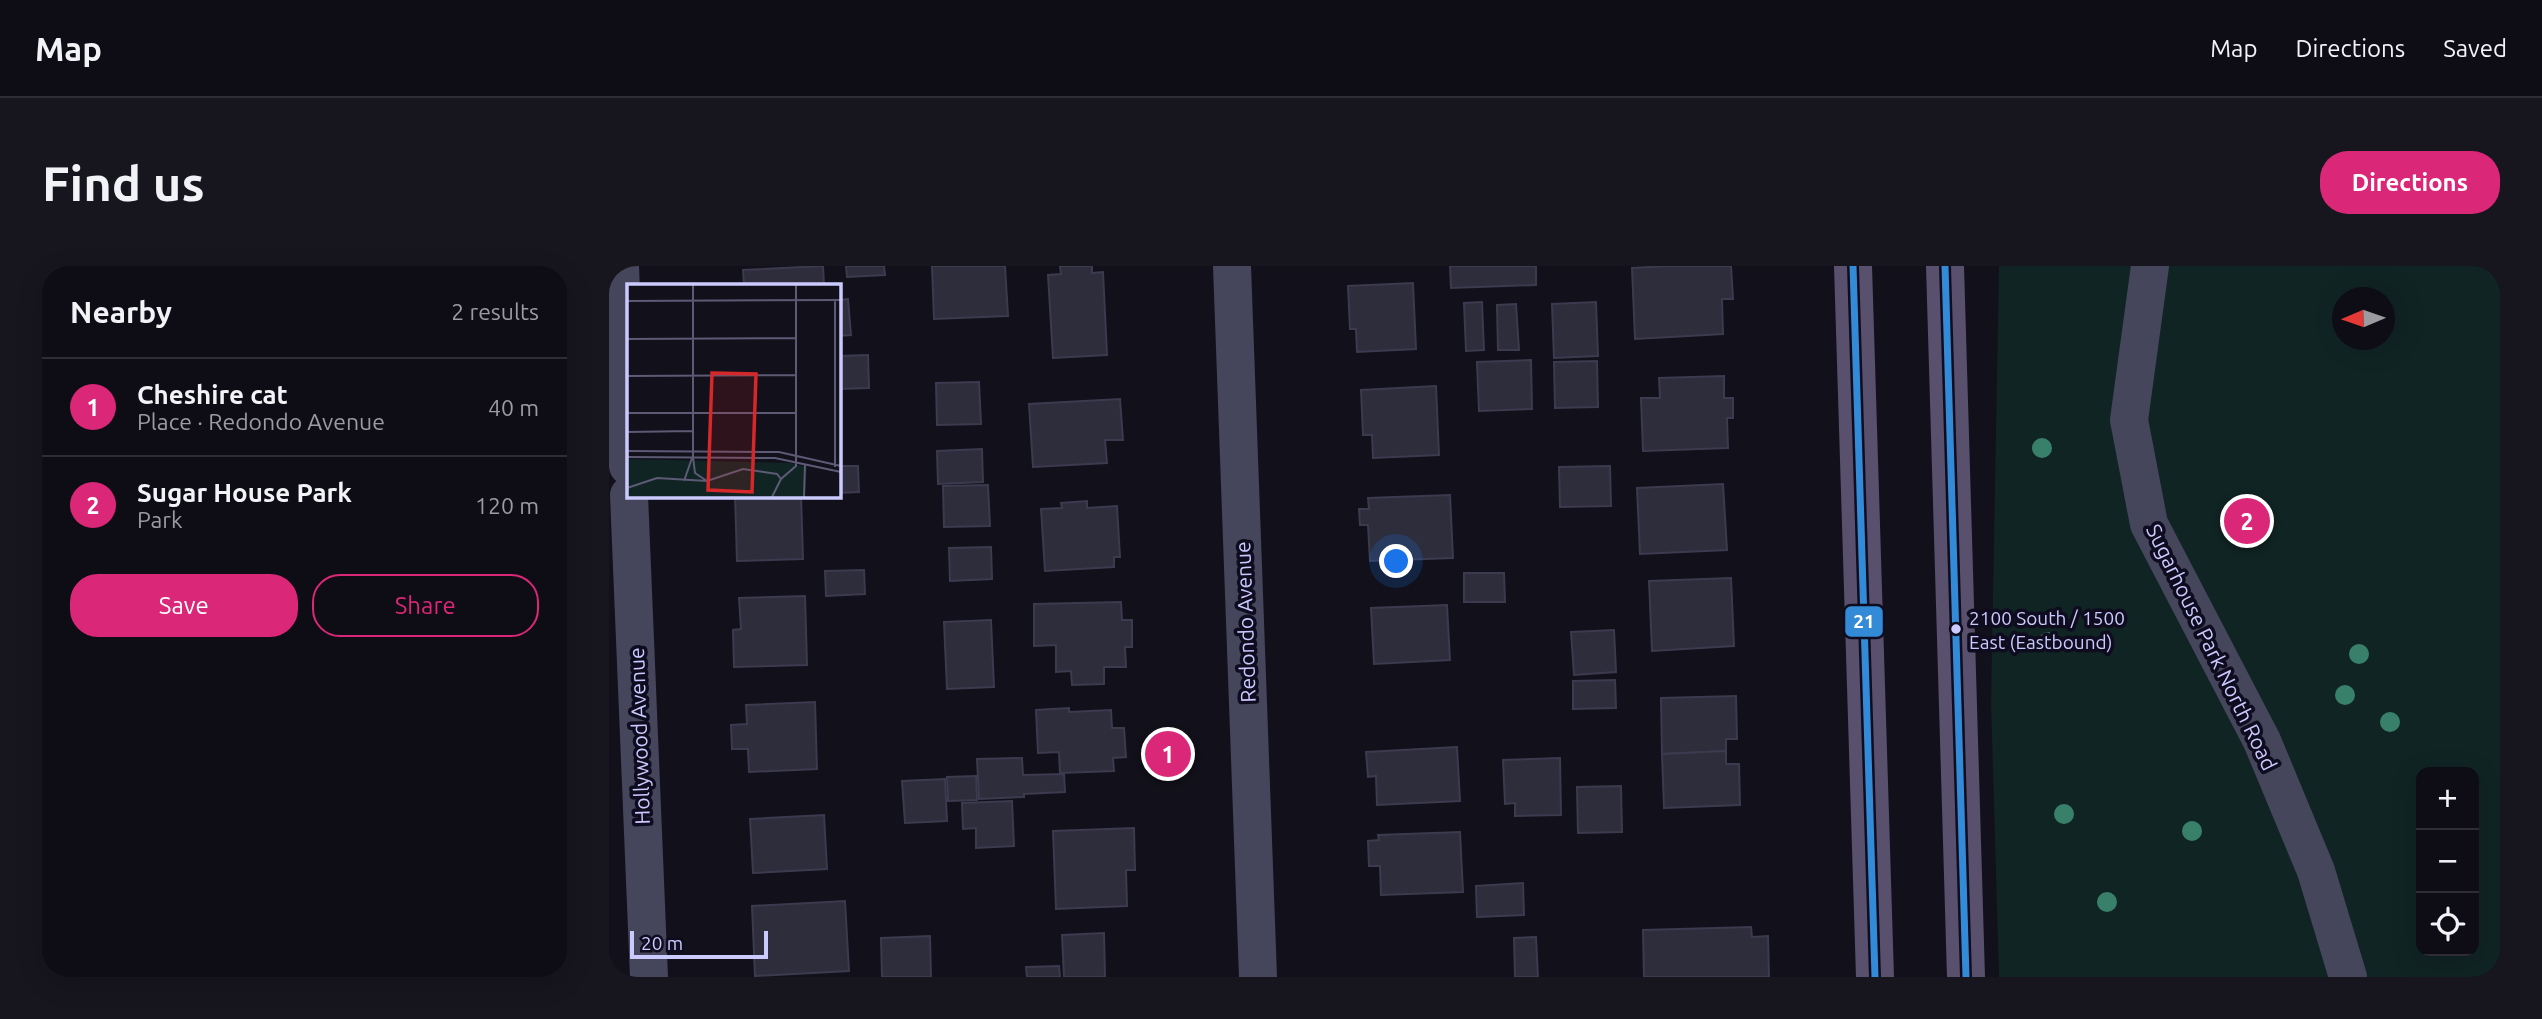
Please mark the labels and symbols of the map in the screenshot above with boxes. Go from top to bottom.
inset map [627,284,840,497]
north arrow [2332,287,2395,350]
pin: 2 [2224,495,2270,547]
street label: Sugarhouse Park North Road [2142,520,2282,774]
street label: Redondo Avenue [1230,541,1260,703]
your location [1379,544,1413,578]
line badge: 21 [1844,605,1884,638]
place label: 2100 South / 1500 East (Eastbound) [1969,607,2125,653]
text: 21 [1853,610,1875,632]
marker: 2100 South / 1500 East (Eastbound) [1949,622,1963,636]
street label: Hollywood Avenue [624,647,654,825]
pin: 1 [1145,728,1191,780]
scale bar [630,928,768,960]

